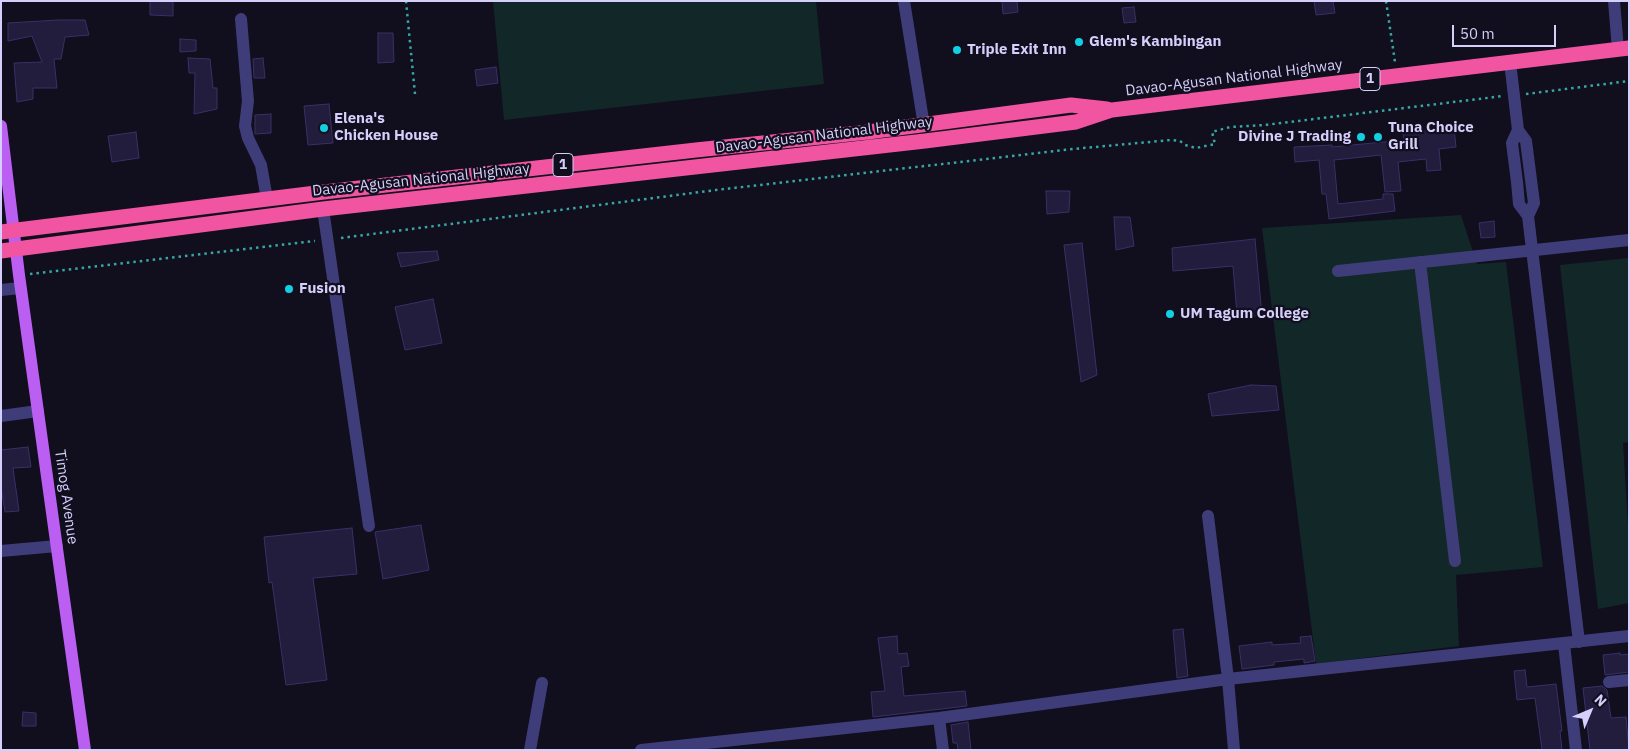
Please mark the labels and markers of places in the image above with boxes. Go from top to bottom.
place label: Glem's Kambingan [1089,33,1221,51]
marker: Glem's Kambingan [1073,36,1085,48]
place label: Triple Exit Inn [967,41,1067,59]
marker: Triple Exit Inn [951,44,963,56]
place label: Elena's Chicken House [334,110,438,145]
place label: Tuna Choice Grill [1388,119,1474,154]
marker: Elena's Chicken House [318,122,330,134]
place label: Divine J Trading [1238,128,1351,146]
marker: Divine J Trading [1355,131,1367,143]
marker: Tuna Choice Grill [1372,131,1384,143]
place label: Fusion [299,280,346,298]
marker: Fusion [283,283,295,295]
place label: UM Tagum College [1180,305,1309,323]
marker: UM Tagum College [1164,308,1176,320]

